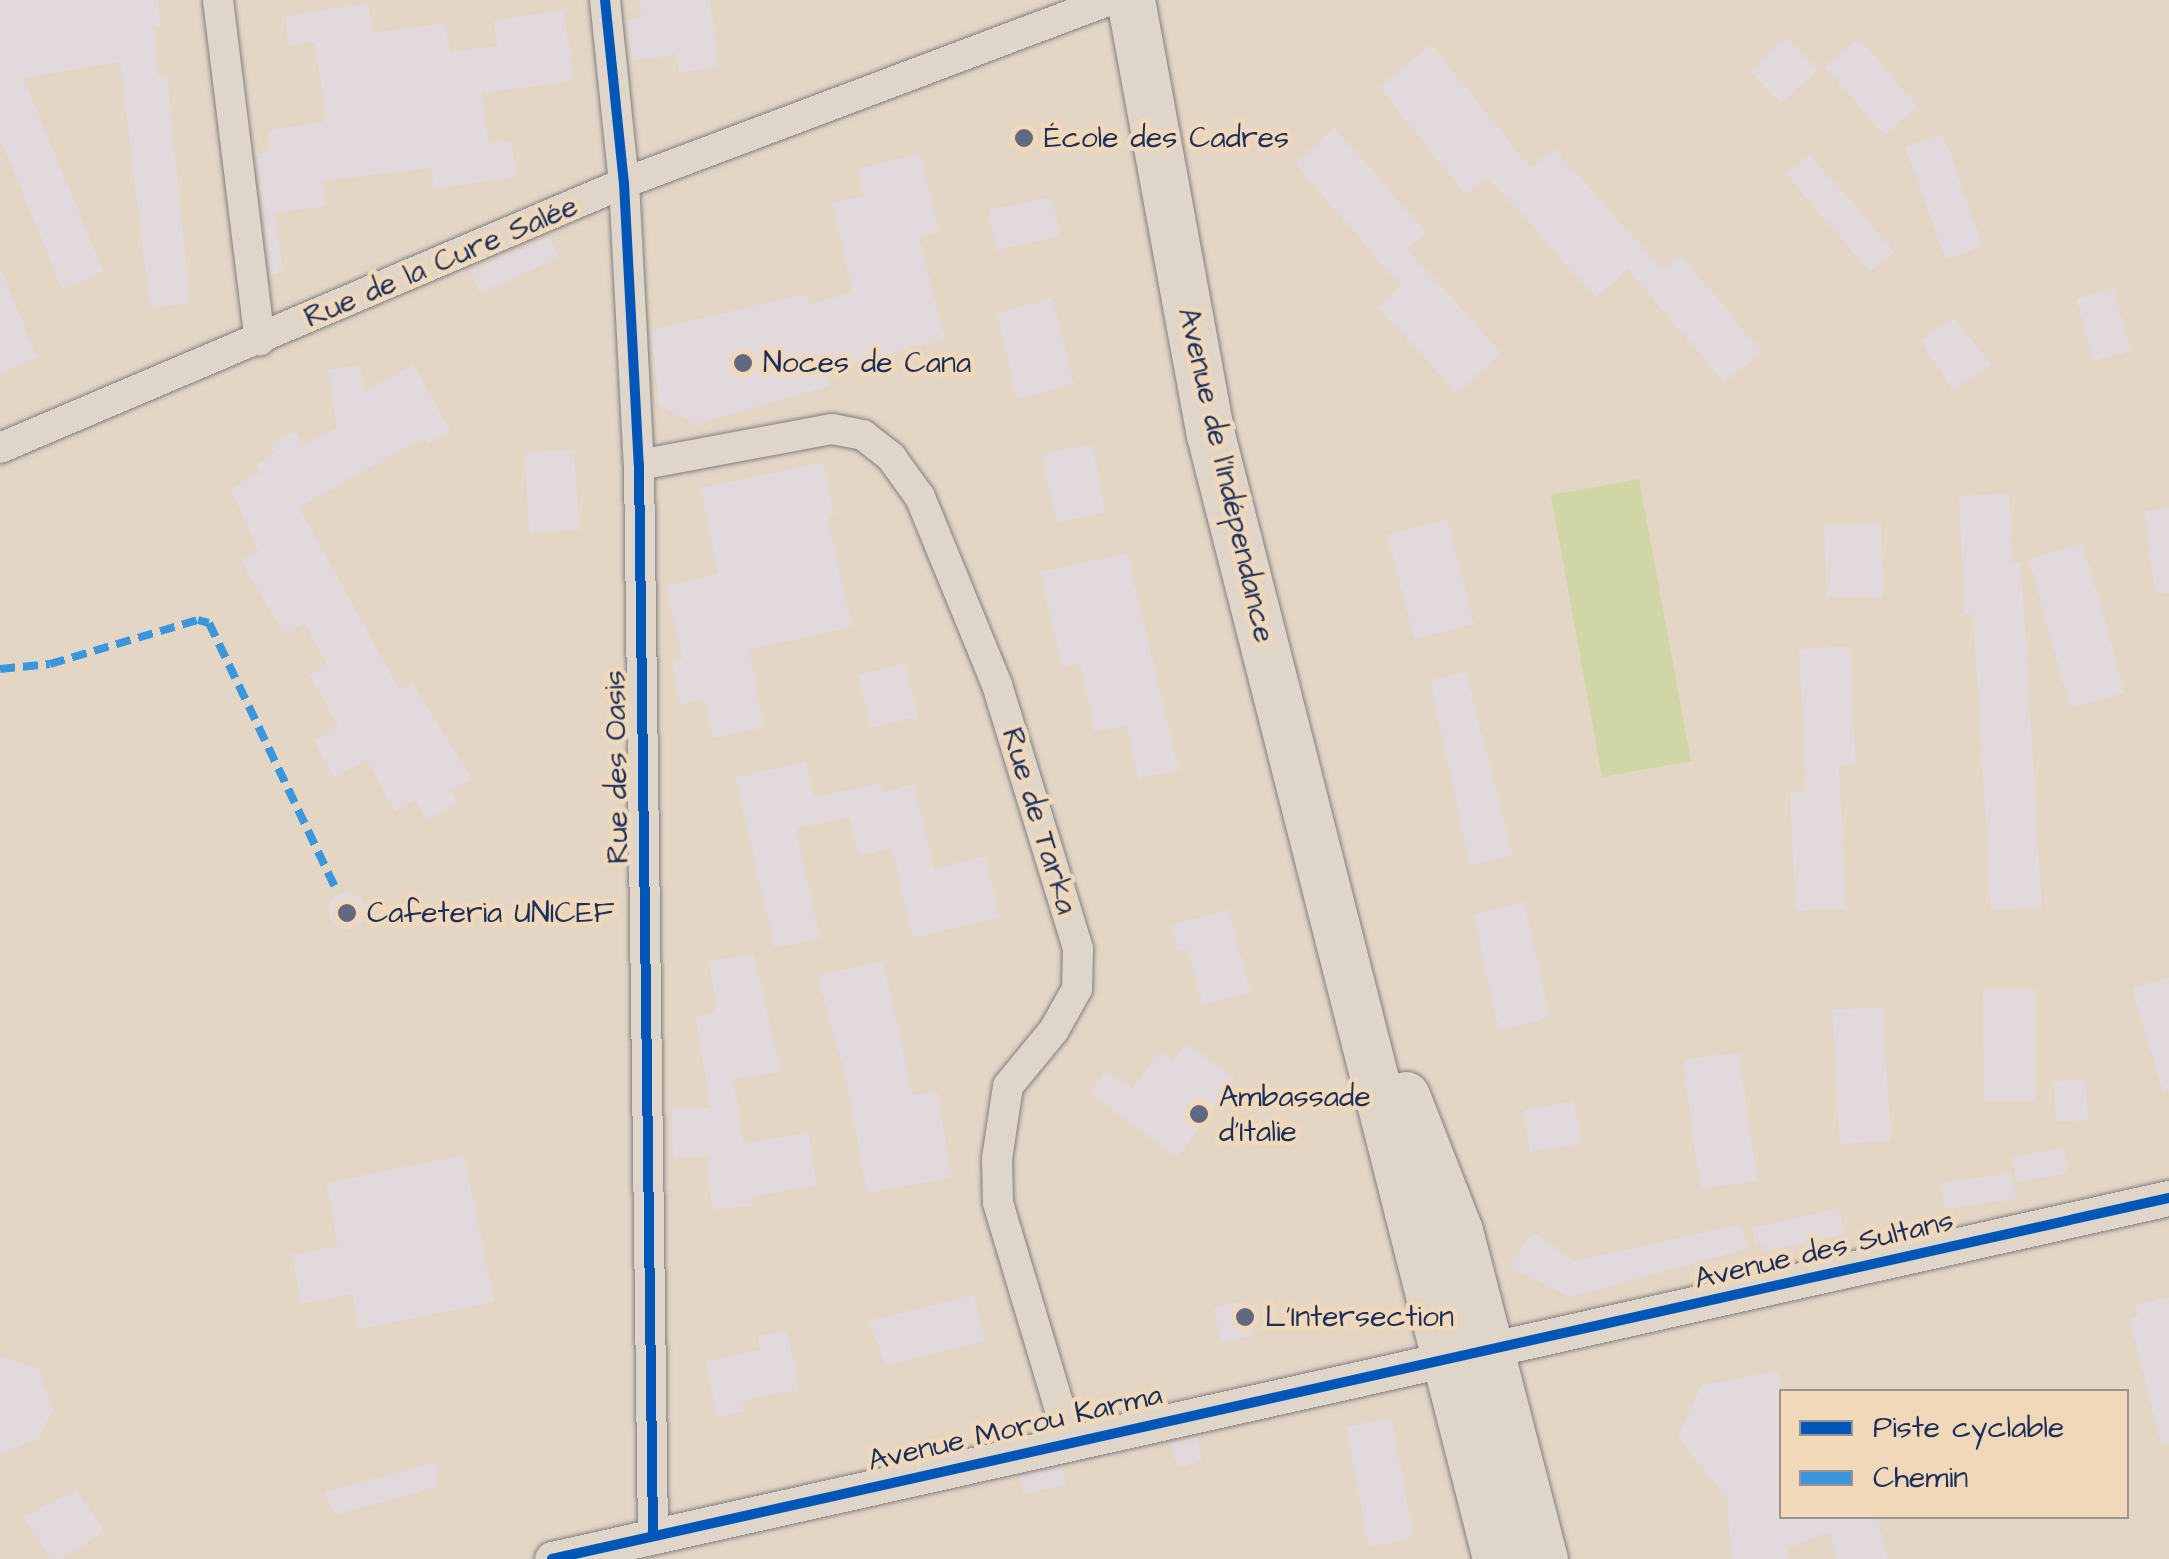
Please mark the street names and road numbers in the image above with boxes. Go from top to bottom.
street label: Rue de la Cure Salée [299,188,583,336]
street label: Avenue de l'Indépendance [1170,304,1282,646]
street label: Rue des Oasis [597,670,637,864]
street label: Rue de Tarka [994,724,1084,918]
street label: Avenue des Sultans [1691,1203,1957,1297]
street label: Avenue Morou Karma [865,1377,1165,1479]

